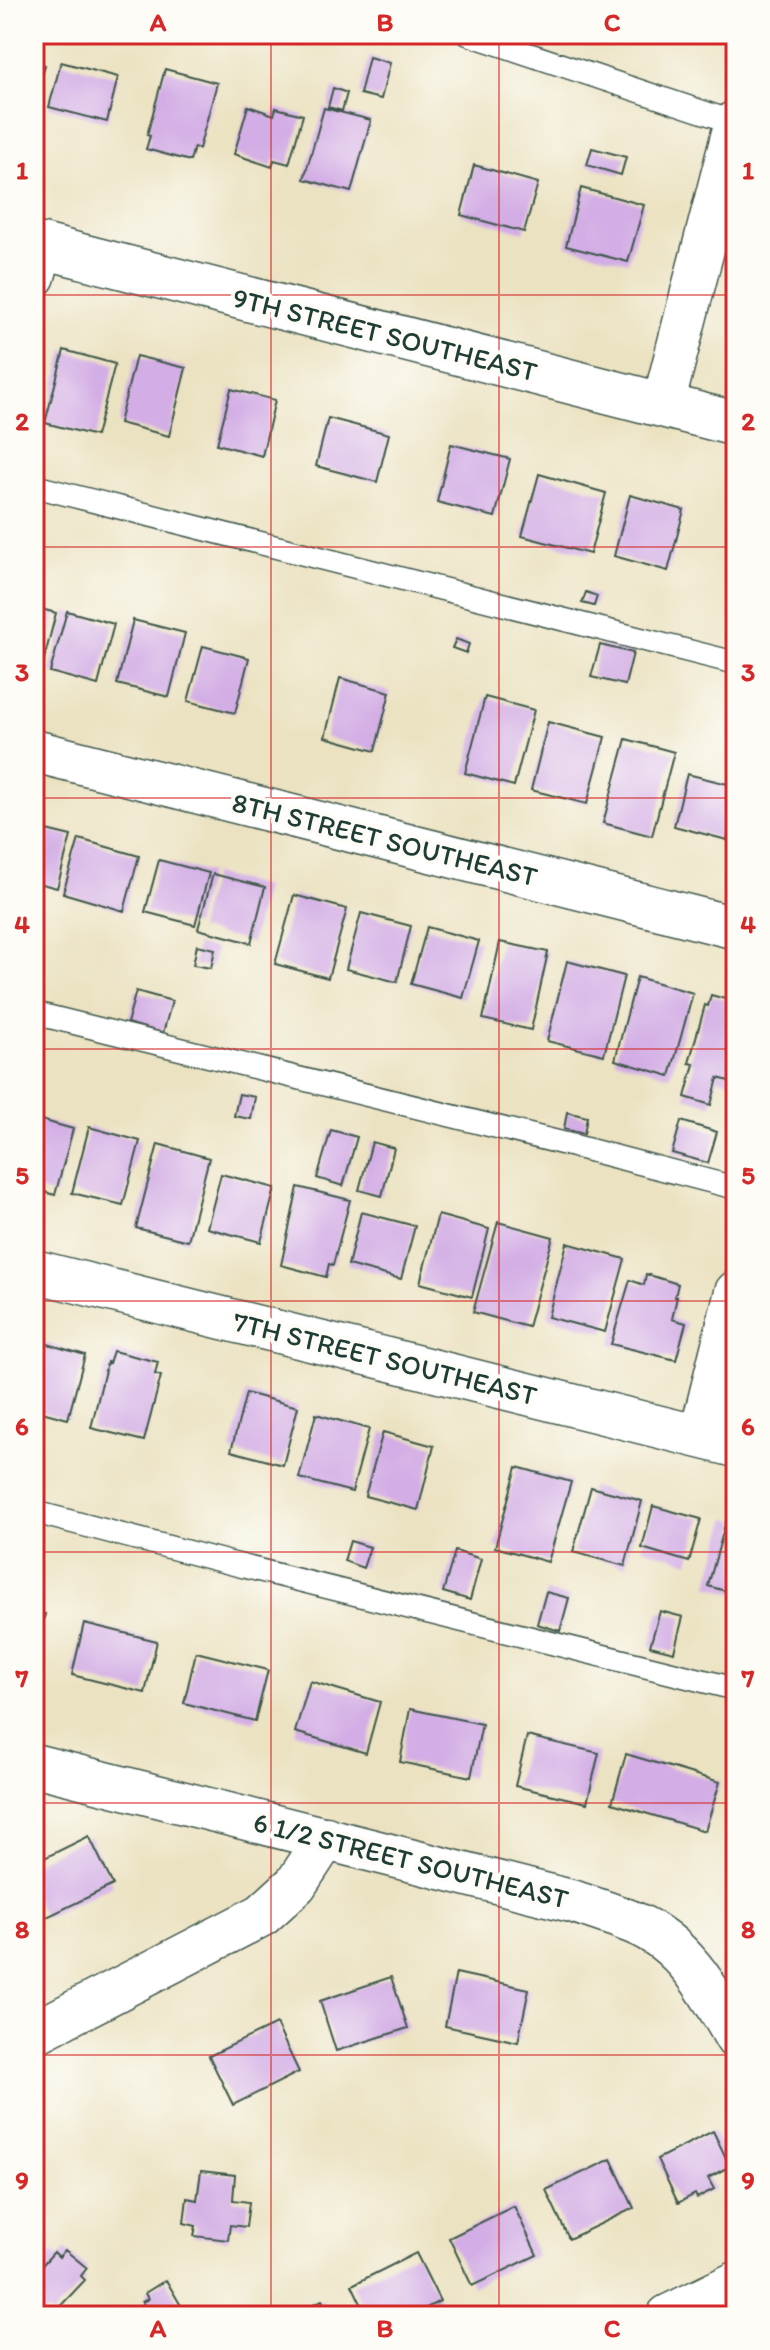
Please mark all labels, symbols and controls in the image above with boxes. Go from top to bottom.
text: A [149,6,167,38]
text: B [377,6,394,38]
text: C [604,6,621,38]
text: 1 [16,154,28,186]
text: 1 [742,154,754,186]
street label: 9TH STREET SOUTHEAST [229,280,541,388]
text: 2 [15,405,29,437]
text: 2 [741,405,755,437]
text: 3 [15,656,29,688]
text: 3 [741,656,755,688]
street label: 8TH STREET SOUTHEAST [229,785,541,893]
text: 4 [14,908,30,940]
text: 4 [740,908,756,940]
text: 5 [15,1159,29,1191]
text: 5 [741,1159,755,1191]
street label: 7TH STREET SOUTHEAST [230,1304,541,1412]
text: 6 [15,1410,29,1442]
text: 6 [741,1410,755,1442]
text: 7 [15,1662,29,1694]
text: 7 [741,1662,755,1694]
street label: 6 1/2 STREET SOUTHEAST [250,1804,572,1916]
text: 8 [15,1913,29,1945]
text: 8 [741,1913,755,1945]
text: 9 [15,2164,29,2196]
text: 9 [741,2164,755,2196]
text: A [149,2312,167,2344]
text: B [377,2312,394,2344]
text: C [604,2312,621,2344]

